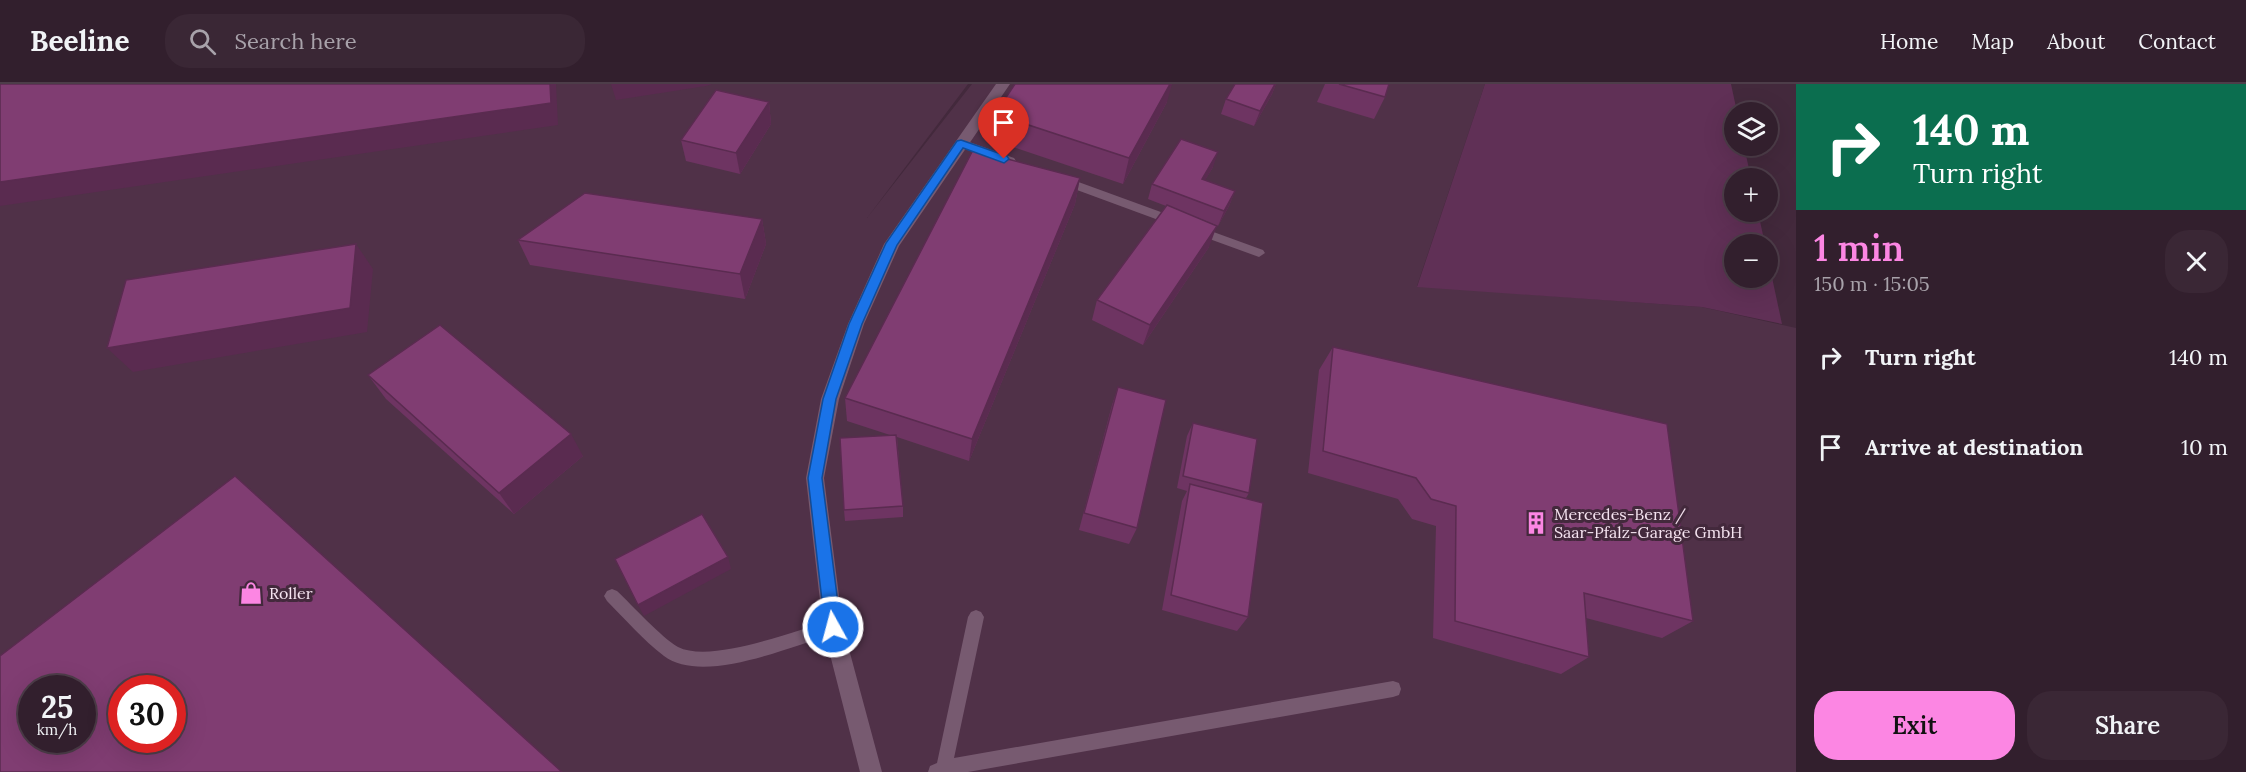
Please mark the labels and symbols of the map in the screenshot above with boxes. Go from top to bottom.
pin [978,97,1029,159]
place label: Mercedes-Benz / Saar-Pfalz-Garage GmbH [1554,504,1743,542]
building icon: Mercedes-Benz / Saar-Pfalz-Garage GmbH [1523,510,1549,536]
shop icon: Roller [238,580,264,606]
place label: Roller [269,583,313,603]
position arrow [801,595,865,659]
speed limit sign: 30 [108,675,186,753]

